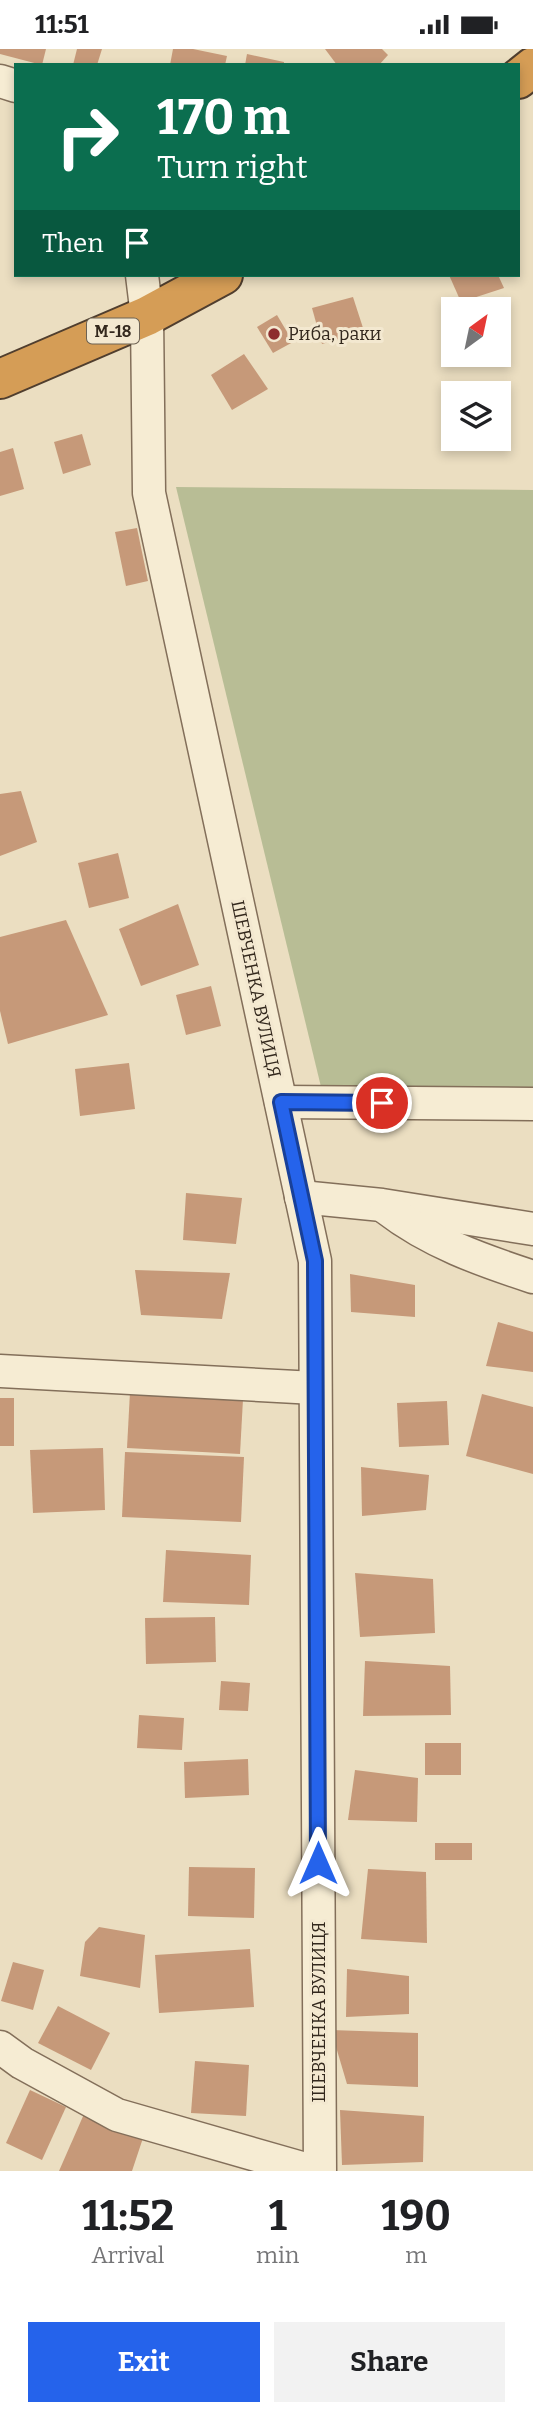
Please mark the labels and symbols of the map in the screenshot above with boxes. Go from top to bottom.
north arrow [441,297,511,367]
road number: М-18 [87,319,139,343]
place label: Риба, раки [288,323,382,345]
marker: Риба, раки [266,326,282,342]
street label: ШЕВЧЕНКА ВУЛИЦЯ [226,898,286,1080]
pin [352,1073,412,1133]
position arrow [281,1826,355,1900]
street label: ШЕВЧЕНКА ВУЛИЦЯ [308,1921,330,2103]

